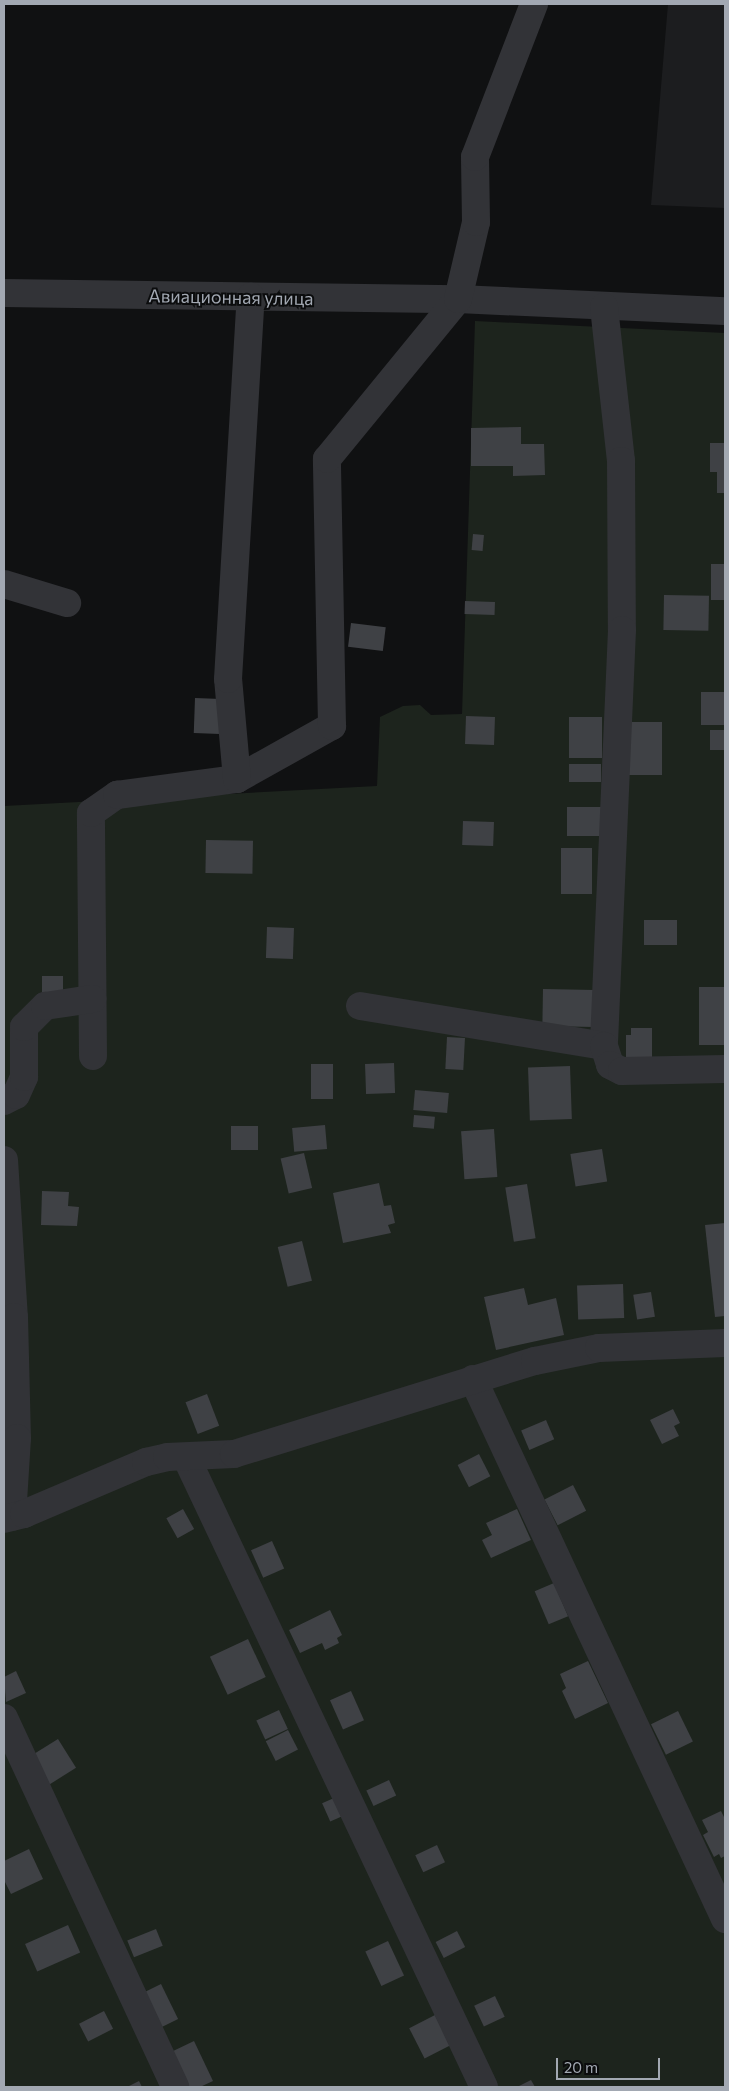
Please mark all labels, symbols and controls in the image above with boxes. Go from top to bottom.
street label: Авиационная улица [148,285,314,309]
scale bar [559,2048,663,2080]
text: 20 m [564,2058,598,2076]

